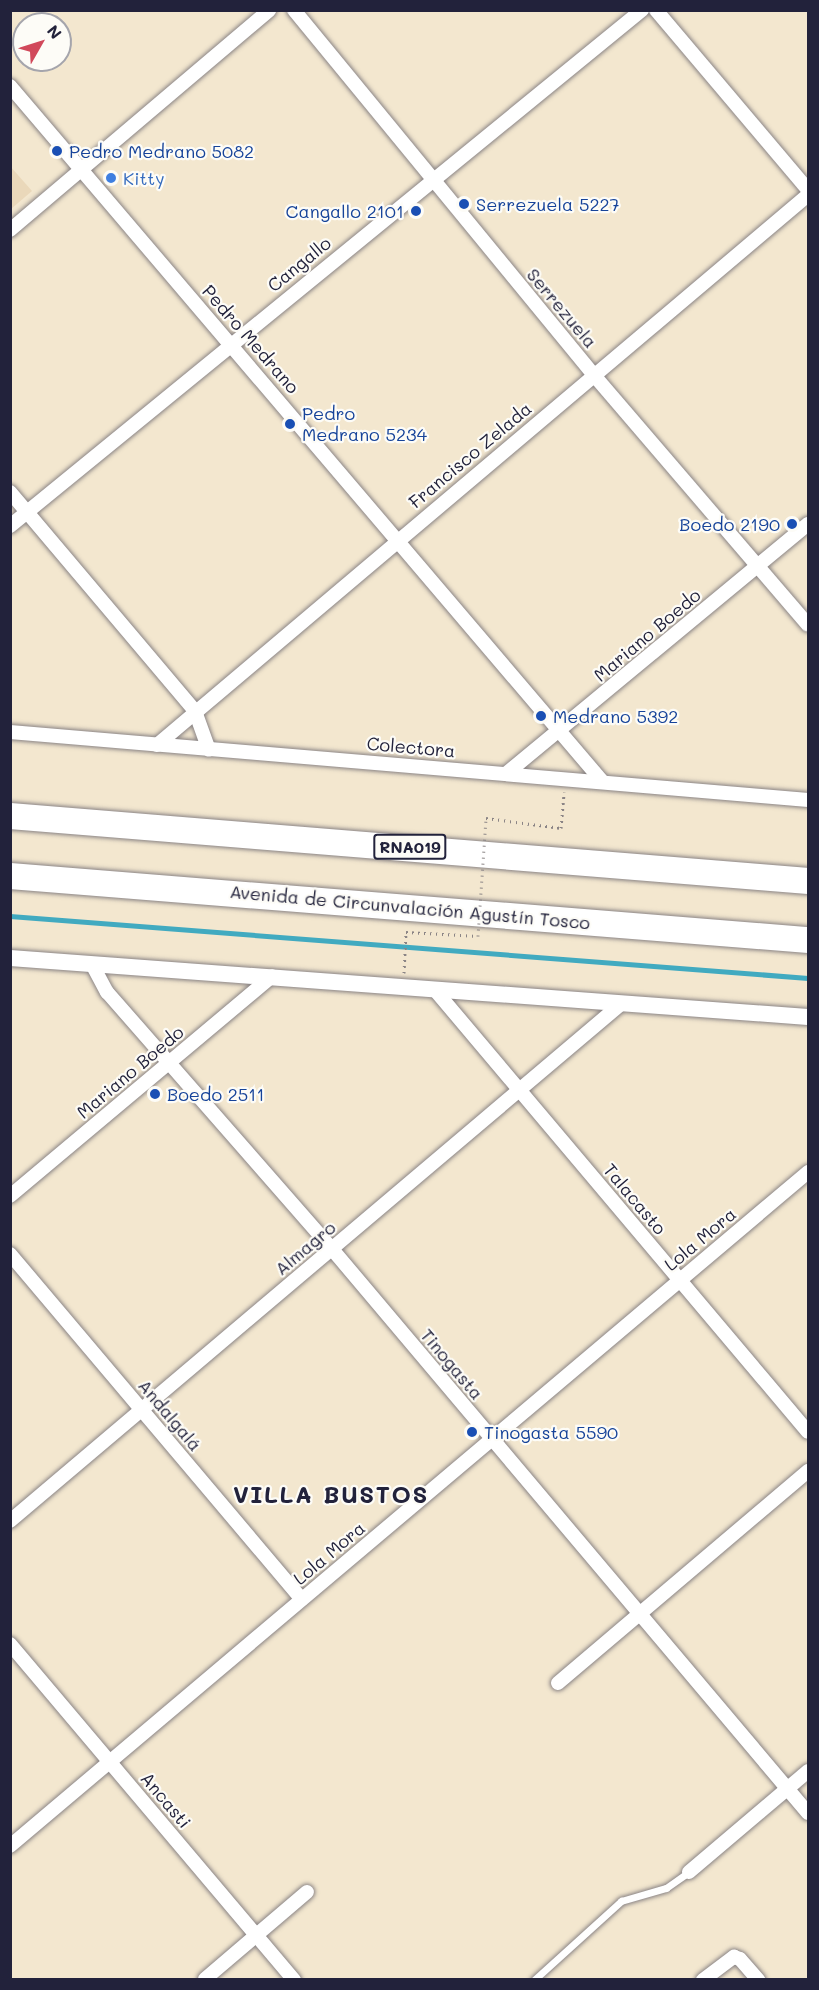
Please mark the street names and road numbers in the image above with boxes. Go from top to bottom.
street label: Cangallo [263,232,335,296]
street label: Serrezuela [522,264,602,352]
street label: Pedro Medrano [198,280,304,398]
street label: Francisco Zelada [404,397,536,513]
street label: Mariano Boedo [589,584,705,686]
street label: Colectora [366,732,456,762]
road number: RNA019 [372,834,448,860]
street label: Avenida de Circunvalación Agustín Tosco [229,880,591,934]
street label: Mariano Boedo [72,1021,188,1123]
street label: Talacasto [599,1159,671,1239]
street label: Lola Mora [660,1203,740,1275]
street label: Almagro [270,1216,340,1280]
street label: Tinogasta [416,1324,488,1404]
street label: Andalgalá [134,1375,206,1455]
street label: Lola Mora [289,1517,369,1589]
street label: Ancasti [136,1768,196,1832]

